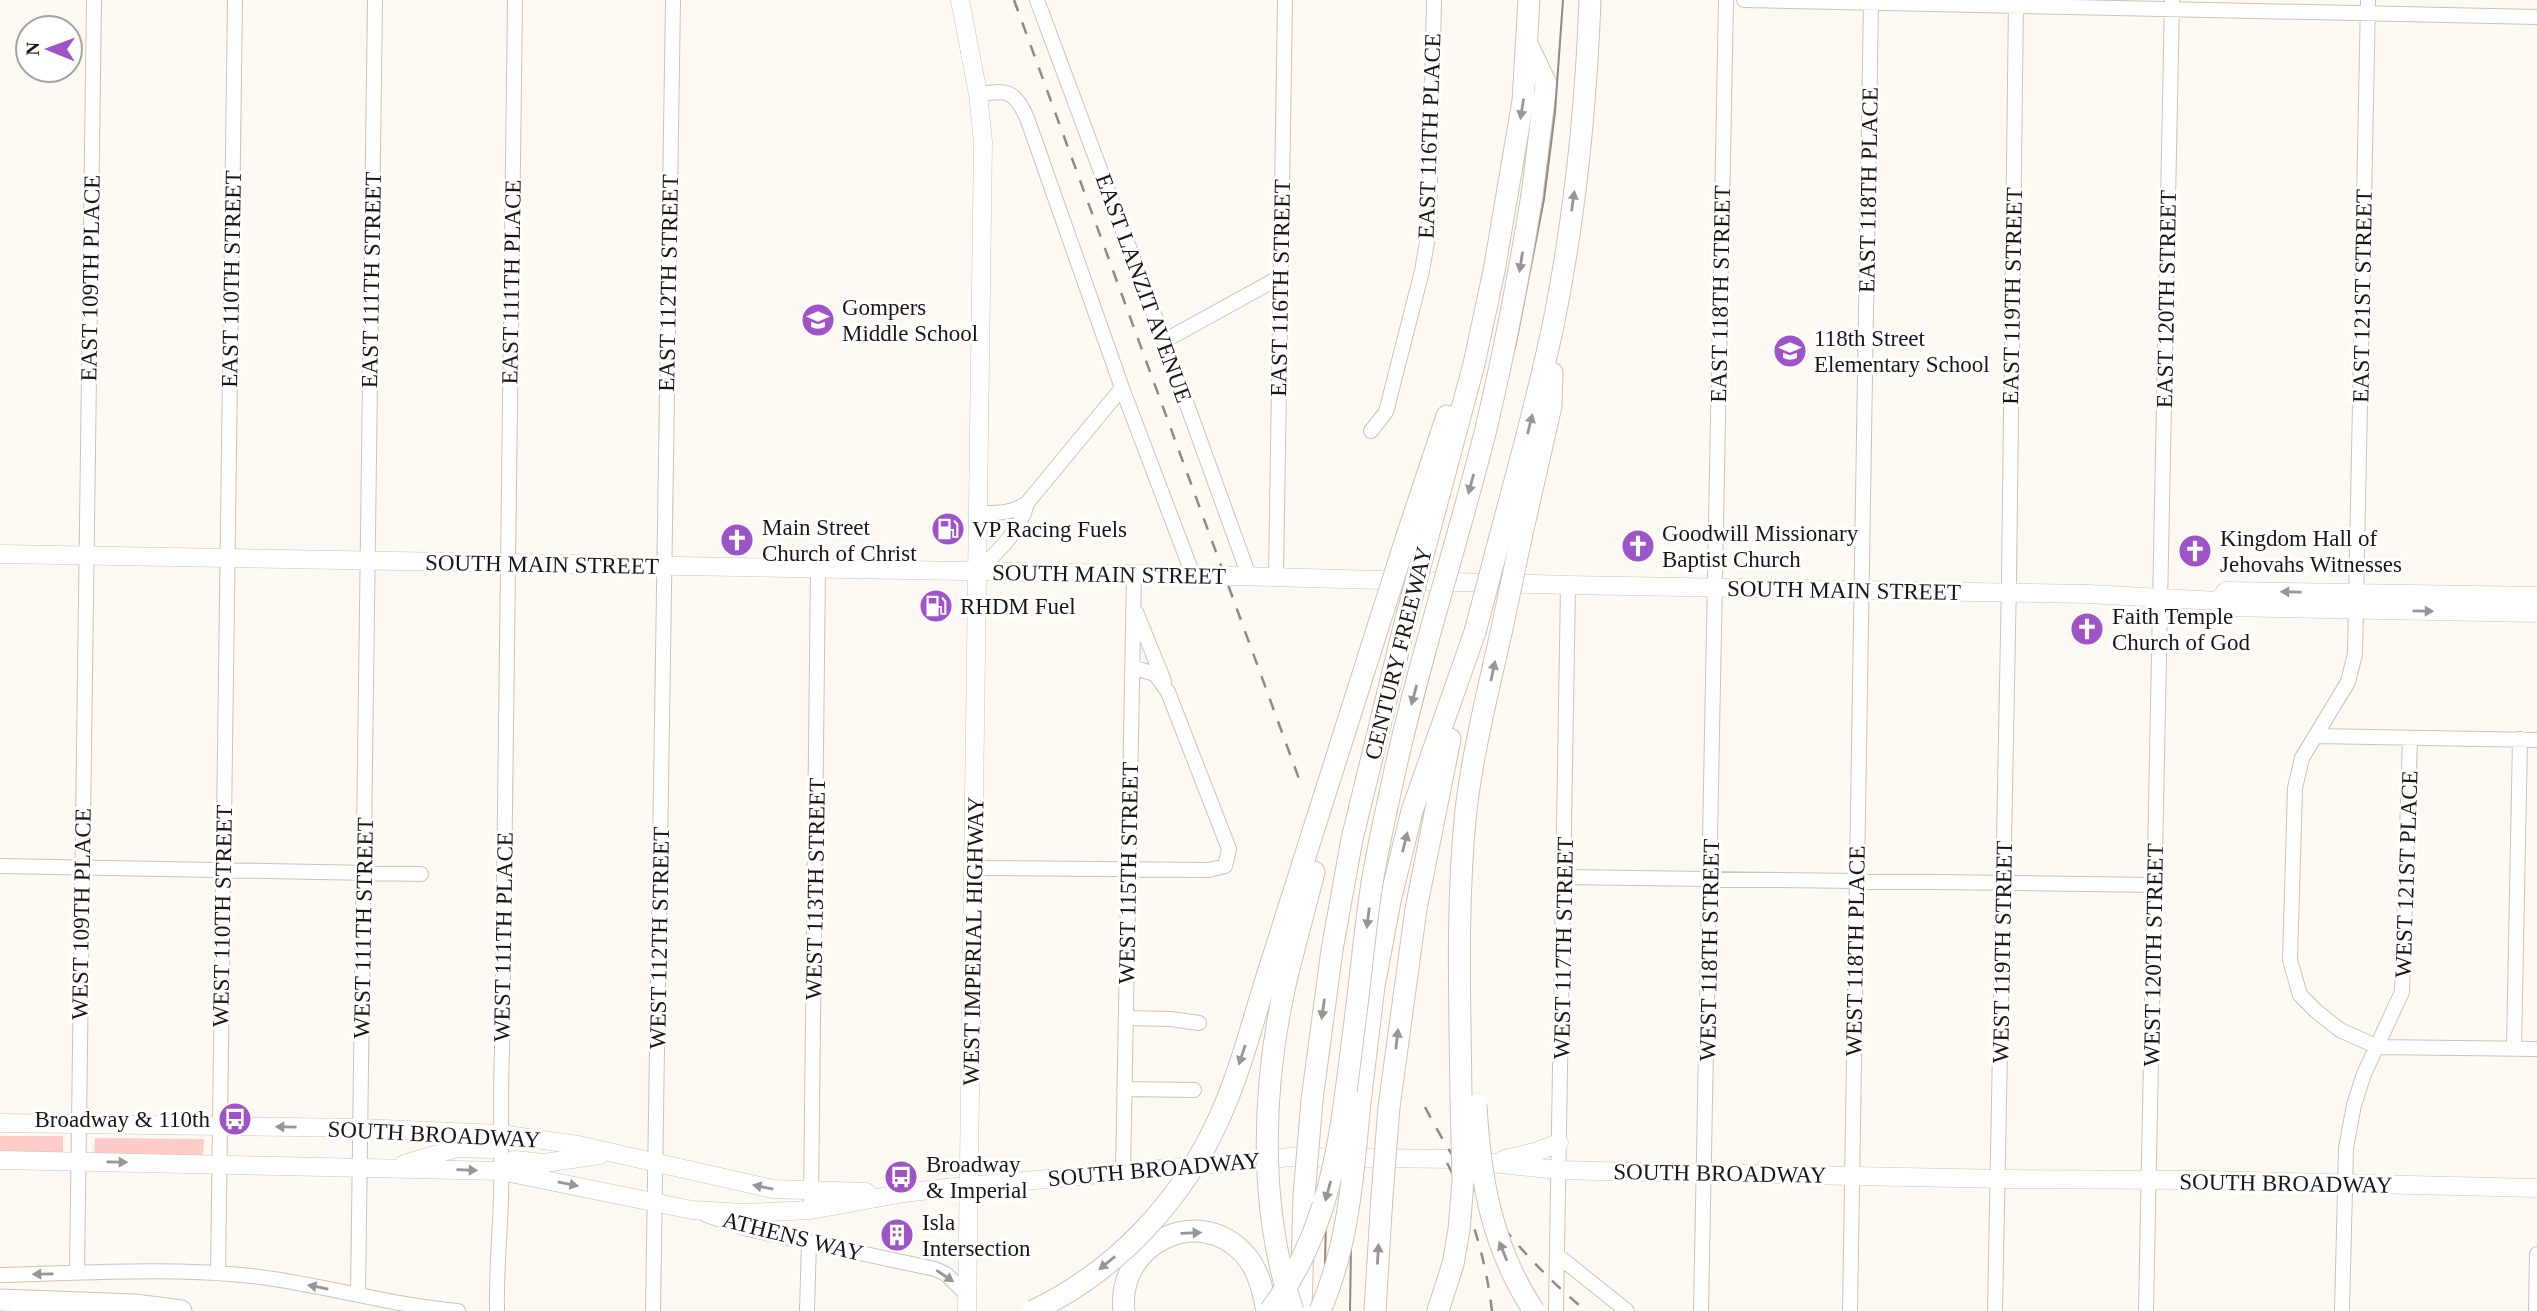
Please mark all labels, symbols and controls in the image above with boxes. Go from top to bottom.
north arrow [14,14,84,84]
street label: EAST 116TH PLACE [1413,33,1446,239]
text: N [22,41,43,56]
street label: EAST 118TH PLACE [1854,87,1883,293]
one-way arrow [1516,98,1527,120]
street label: EAST 110TH STREET [217,170,246,388]
street label: EAST LANZIT AVENUE [1090,170,1197,406]
street label: EAST 111TH STREET [357,172,386,388]
street label: EAST 112TH STREET [654,174,683,392]
street label: EAST 109TH PLACE [76,175,105,382]
street label: EAST 111TH PLACE [497,179,526,385]
street label: EAST 116TH STREET [1266,179,1295,397]
street label: EAST 118TH STREET [1706,185,1735,403]
street label: EAST 119TH STREET [1998,187,2027,405]
one-way arrow [1568,189,1579,211]
street label: EAST 121ST STREET [2348,189,2377,403]
street label: EAST 120TH STREET [2152,190,2181,408]
one-way arrow [1515,251,1526,273]
place label: Gompers Middle School [842,295,978,346]
school or university icon: Gompers Middle School [799,301,837,339]
place label: 118th Street Elementary School [1814,326,1990,377]
school or university icon: 118th Street Elementary School [1771,332,1809,370]
one-way arrow [1525,413,1536,435]
one-way arrow [1465,473,1476,495]
fuel station icon: VP Racing Fuels [929,510,967,548]
place label: Main Street Church of Christ [762,515,917,566]
place label: VP Racing Fuels [972,517,1127,542]
church icon: Main Street Church of Christ [718,521,756,559]
place label: Goodwill Missionary Baptist Church [1662,521,1859,572]
place label: Kingdom Hall of Jehovahs Witnesses [2220,526,2402,577]
church icon: Goodwill Missionary Baptist Church [1619,527,1657,565]
church icon: Kingdom Hall of Jehovahs Witnesses [2176,532,2214,570]
street label: CENTURY FREEWAY [1360,544,1437,762]
street label: SOUTH MAIN STREET [425,550,659,579]
street label: SOUTH MAIN STREET [992,560,1226,589]
street label: SOUTH MAIN STREET [1727,576,1961,605]
one-way arrow [2280,586,2302,598]
fuel station icon: RHDM Fuel [917,587,955,625]
place label: RHDM Fuel [960,594,1076,619]
place label: Faith Temple Church of God [2112,604,2250,655]
one-way arrow [2412,605,2434,617]
church icon: Faith Temple Church of God [2068,610,2106,648]
one-way arrow [1487,660,1498,682]
one-way arrow [1408,684,1419,706]
street label: WEST 115TH STREET [1114,762,1143,984]
street label: WEST 121ST PLACE [2390,770,2423,978]
street label: WEST 113TH STREET [801,778,830,1000]
street label: WEST IMPERIAL HIGHWAY [958,796,989,1086]
street label: WEST 110TH STREET [208,805,237,1027]
street label: WEST 109TH PLACE [67,808,96,1020]
street label: WEST 111TH STREET [349,817,378,1039]
street label: WEST 112TH STREET [645,827,674,1049]
one-way arrow [1400,831,1411,853]
street label: WEST 111TH PLACE [489,832,518,1042]
street label: WEST 117TH STREET [1549,837,1578,1059]
street label: WEST 118TH STREET [1695,839,1724,1061]
street label: WEST 119TH STREET [1988,841,2017,1063]
street label: WEST 120TH STREET [2139,843,2168,1067]
street label: WEST 118TH PLACE [1841,845,1870,1057]
one-way arrow [1363,907,1374,929]
one-way arrow [1317,998,1328,1020]
one-way arrow [1392,1028,1403,1050]
one-way arrow [1236,1045,1247,1066]
bus stop icon: Broadway & 110th [216,1100,254,1138]
place label: Broadway & 110th [35,1107,210,1132]
street label: SOUTH BROADWAY [327,1116,541,1153]
one-way arrow [275,1121,297,1133]
street label: SOUTH BROADWAY [1047,1148,1262,1191]
place label: Broadway & Imperial [926,1152,1028,1203]
one-way arrow [106,1156,128,1168]
bus stop icon: Broadway & Imperial [882,1158,920,1196]
street label: SOUTH BROADWAY [1613,1159,1827,1188]
one-way arrow [456,1164,478,1176]
street label: SOUTH BROADWAY [2179,1169,2393,1198]
one-way arrow [557,1179,579,1190]
one-way arrow [752,1181,774,1192]
one-way arrow [1323,1181,1333,1202]
street label: ATHENS WAY [720,1207,866,1266]
place label: Isla Intersection [922,1210,1031,1261]
building icon: Isla Intersection [878,1216,916,1254]
one-way arrow [1180,1227,1202,1238]
one-way arrow [1497,1240,1508,1261]
one-way arrow [1373,1242,1384,1264]
one-way arrow [1099,1256,1117,1271]
one-way arrow [31,1268,53,1280]
one-way arrow [936,1269,954,1283]
one-way arrow [307,1282,329,1293]

